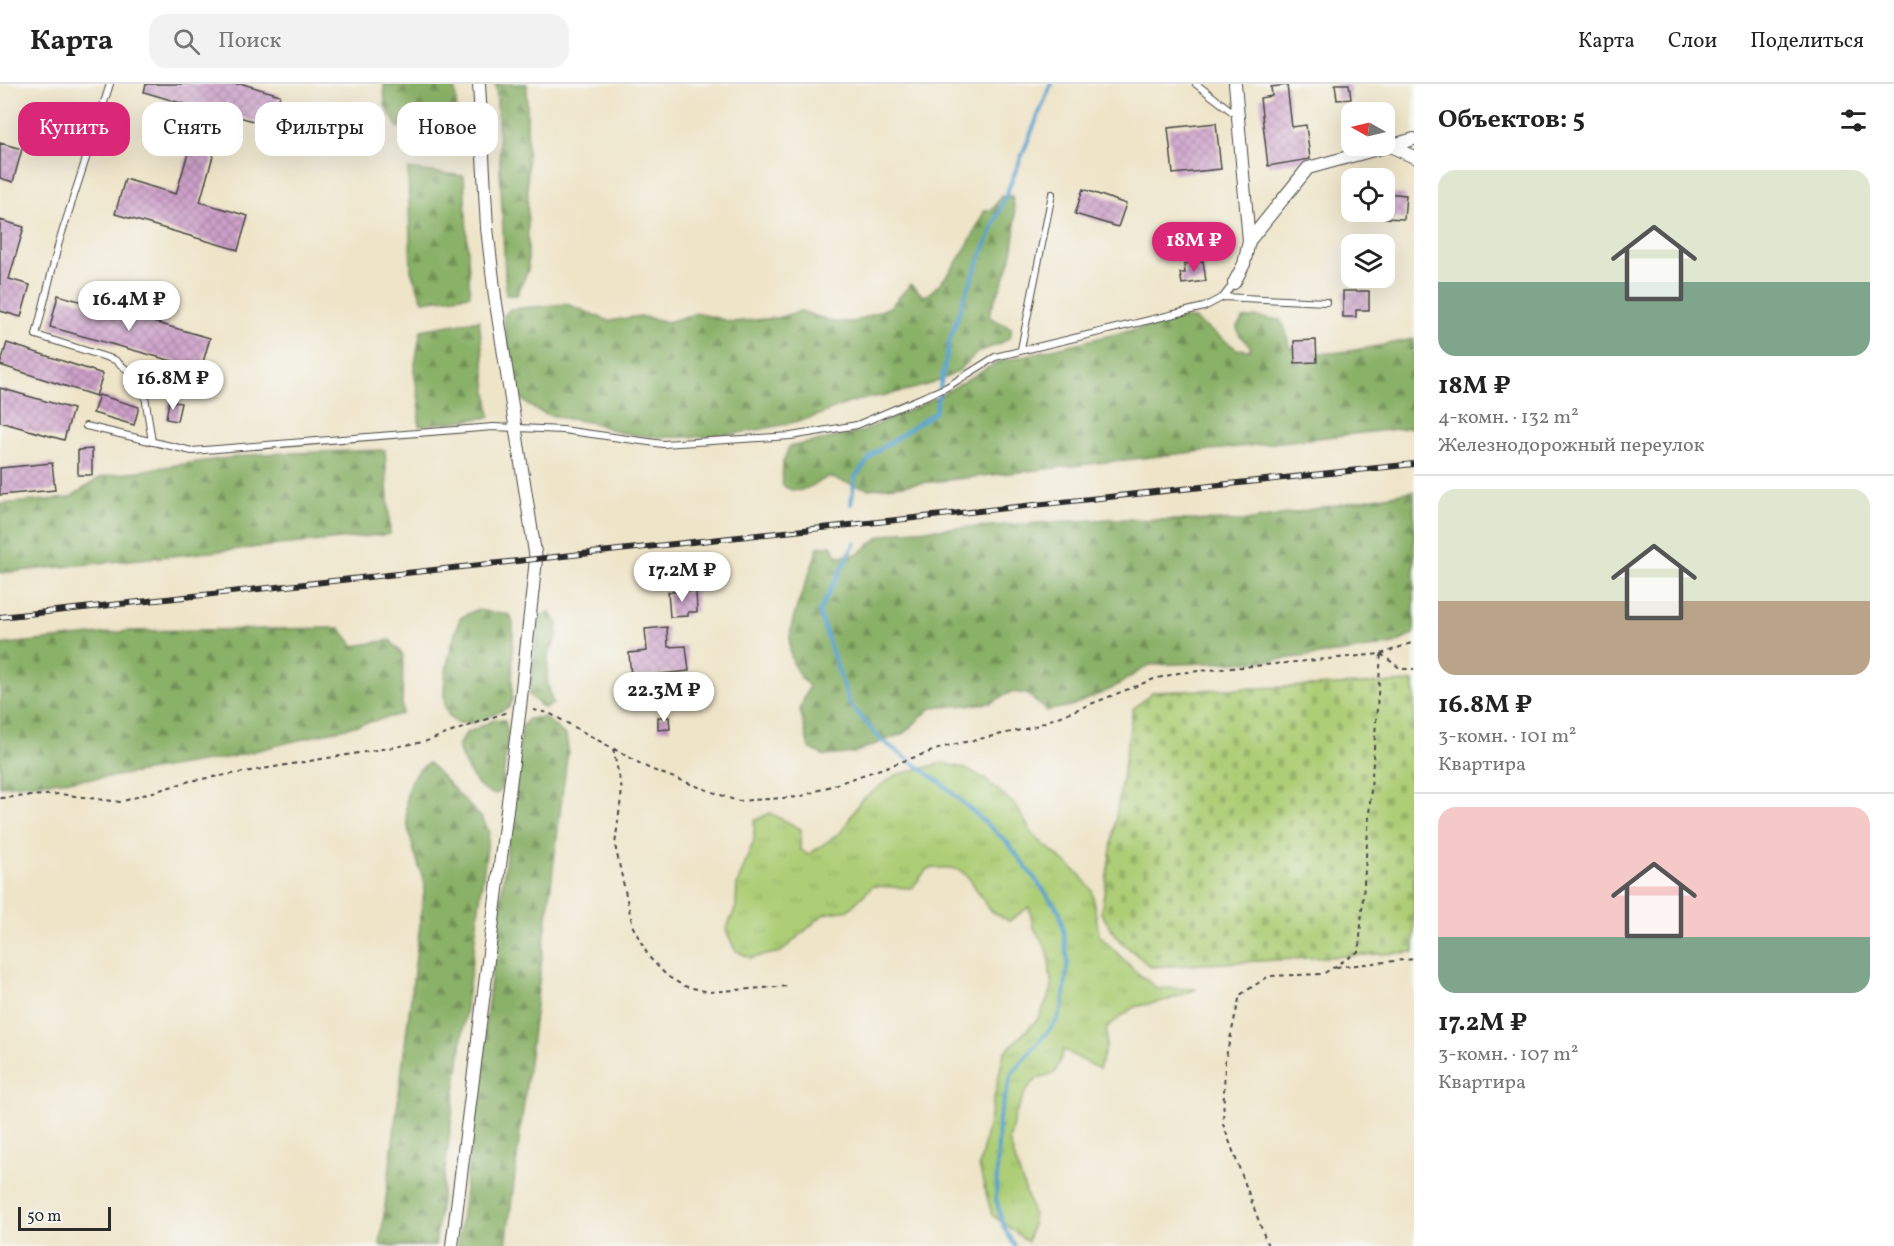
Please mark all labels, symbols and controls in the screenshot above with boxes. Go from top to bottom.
search box [149,14,569,68]
text: Карта [30,22,113,61]
icon: search [170,25,203,58]
text: Поиск [218,26,281,57]
text: Карта [1578,27,1635,56]
text: Слои [1668,27,1717,56]
text: Поделиться [1750,27,1864,56]
chip: Купить [18,102,130,156]
chip: Снять [142,102,243,156]
chip: Фильтры [255,102,385,156]
chip: Новое [397,102,498,156]
north arrow [1341,102,1395,156]
map controls [1341,102,1395,288]
text: Объектов: 5 [1438,102,1585,138]
icon: filters [1837,104,1870,137]
button: locate [1341,168,1395,222]
icon: home [1600,209,1708,317]
pin: 18M ₽ [1152,222,1236,273]
text: 18M ₽ [1166,227,1222,255]
button: layers [1341,234,1395,288]
pin: 16.4M ₽ [74,281,184,332]
text: 16.4M ₽ [92,286,166,314]
pin: 16.8M ₽ [118,360,228,411]
text: 16.8M ₽ [137,365,209,393]
text: 18M ₽ [1438,368,1511,404]
text: 4-комн. · 132 m² [1438,404,1579,432]
text: Железнодорожный переулок [1438,432,1704,460]
icon: home [1600,528,1708,636]
pin: 17.2M ₽ [627,552,737,603]
text: 17.2M ₽ [648,557,716,585]
pin: 22.3M ₽ [609,672,719,723]
text: 22.3M ₽ [627,677,701,705]
text: 16.8M ₽ [1438,687,1532,723]
text: 3-комн. · 101 m² [1438,723,1577,751]
text: Квартира [1438,751,1526,779]
icon: home [1600,846,1708,954]
text: 17.2M ₽ [1438,1005,1527,1041]
text: 3-комн. · 107 m² [1438,1041,1578,1069]
text: Квартира [1438,1069,1526,1097]
scale bar [18,1204,111,1232]
text: 50 m [27,1206,61,1228]

